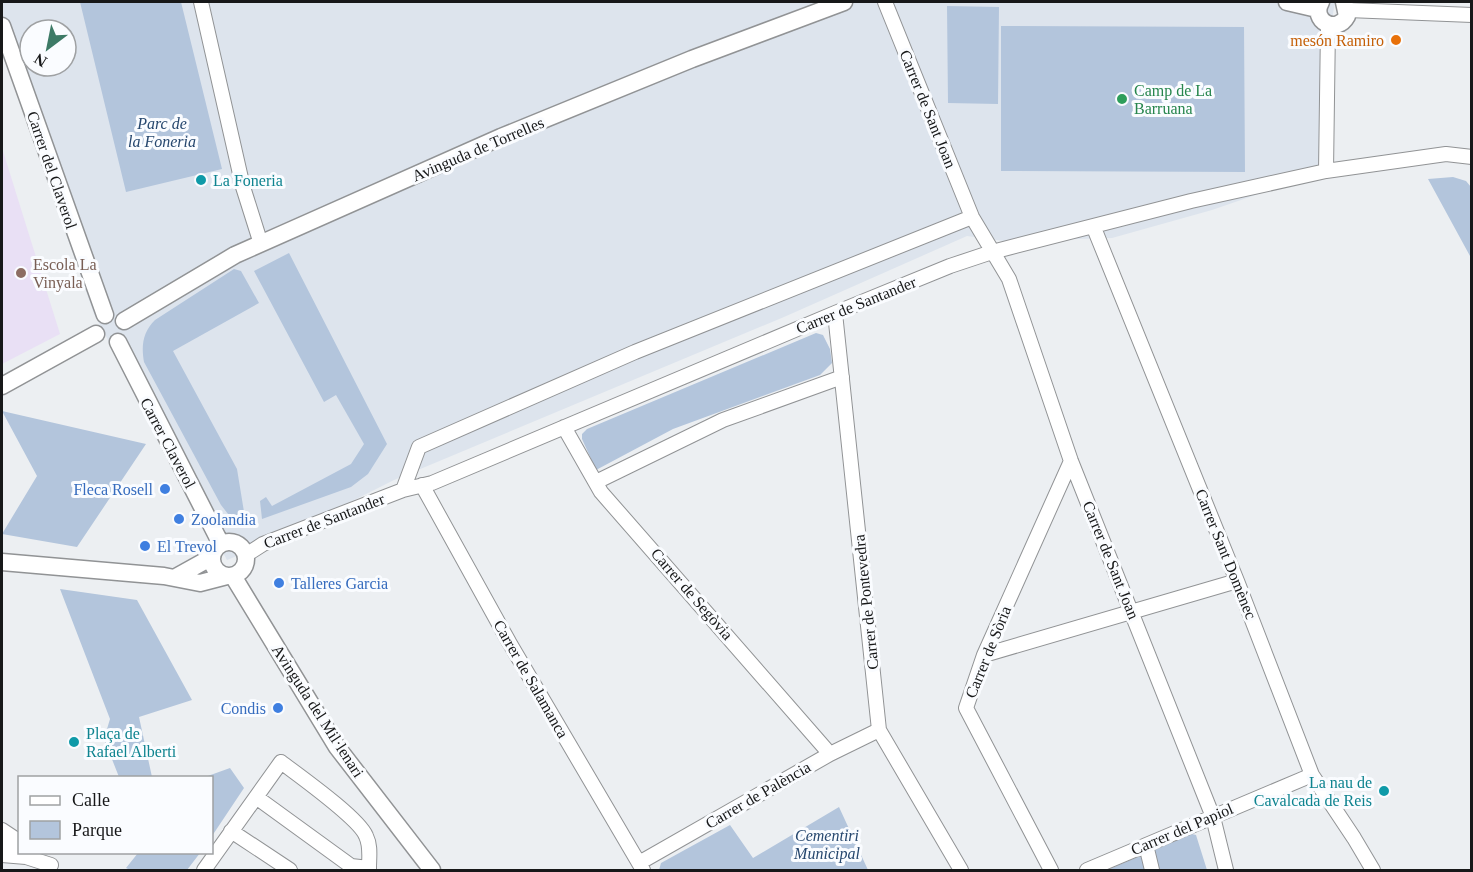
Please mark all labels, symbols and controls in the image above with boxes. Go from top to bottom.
north arrow [18,18,78,78]
place label: mesón Ramiro [1290,32,1384,49]
marker: mesón Ramiro [1389,33,1403,47]
street label: Carrer de Sant Joan [897,48,959,170]
text: N [31,50,50,71]
place label: Camp de La Barruana [1134,82,1212,117]
marker: Camp de La Barruana [1115,92,1129,106]
street label: Carrer del Claverol [24,109,80,232]
street label: Avinguda de Torrelles [410,114,547,185]
park label: Parc de la Foneria [128,115,196,150]
place label: La Foneria [213,172,283,189]
marker: La Foneria [194,173,208,187]
place label: Escola La Vinyala [33,256,97,292]
marker: Escola La Vinyala [14,266,28,280]
street label: Carrer de Santander [794,273,919,337]
street label: Carrer Claverol [137,395,199,492]
place label: Fleca Rosell [73,481,154,498]
marker: Fleca Rosell [158,482,172,496]
street label: Carrer Sant Domènec [1192,487,1260,621]
street label: Carrer de Santander [261,490,387,552]
street label: Carrer de Sant Joan [1080,499,1142,621]
place label: Zoolandia [191,511,256,528]
marker: Zoolandia [172,512,186,526]
street label: Carrer de Pontevedra [850,534,882,670]
place label: El Trevol [157,538,218,555]
marker: El Trevol [138,539,152,553]
street label: Carrer de Segòvia [647,545,736,644]
place label: Talleres Garcia [291,575,388,592]
marker: Talleres Garcia [272,576,286,590]
street label: Carrer de Sòria [962,604,1014,700]
street label: Carrer de Salamanca [490,617,572,741]
street label: Avinguda del Mil·lenari [268,642,367,781]
place label: Condis [221,700,266,717]
marker: Condis [271,701,285,715]
place label: Plaça de Rafael Alberti [86,725,177,760]
marker: Plaça de Rafael Alberti [67,735,81,749]
street label: Carrer de Palència [703,758,813,832]
place label: La nau de Cavalcada de Reis [1254,774,1372,809]
legend [18,776,213,854]
marker: La nau de Cavalcada de Reis [1377,784,1391,798]
text: Calle [72,790,110,810]
street label: Carrer del Papiol [1128,800,1237,859]
text: Parque [72,820,122,840]
park label: Cementiri Municipal [793,827,860,863]

